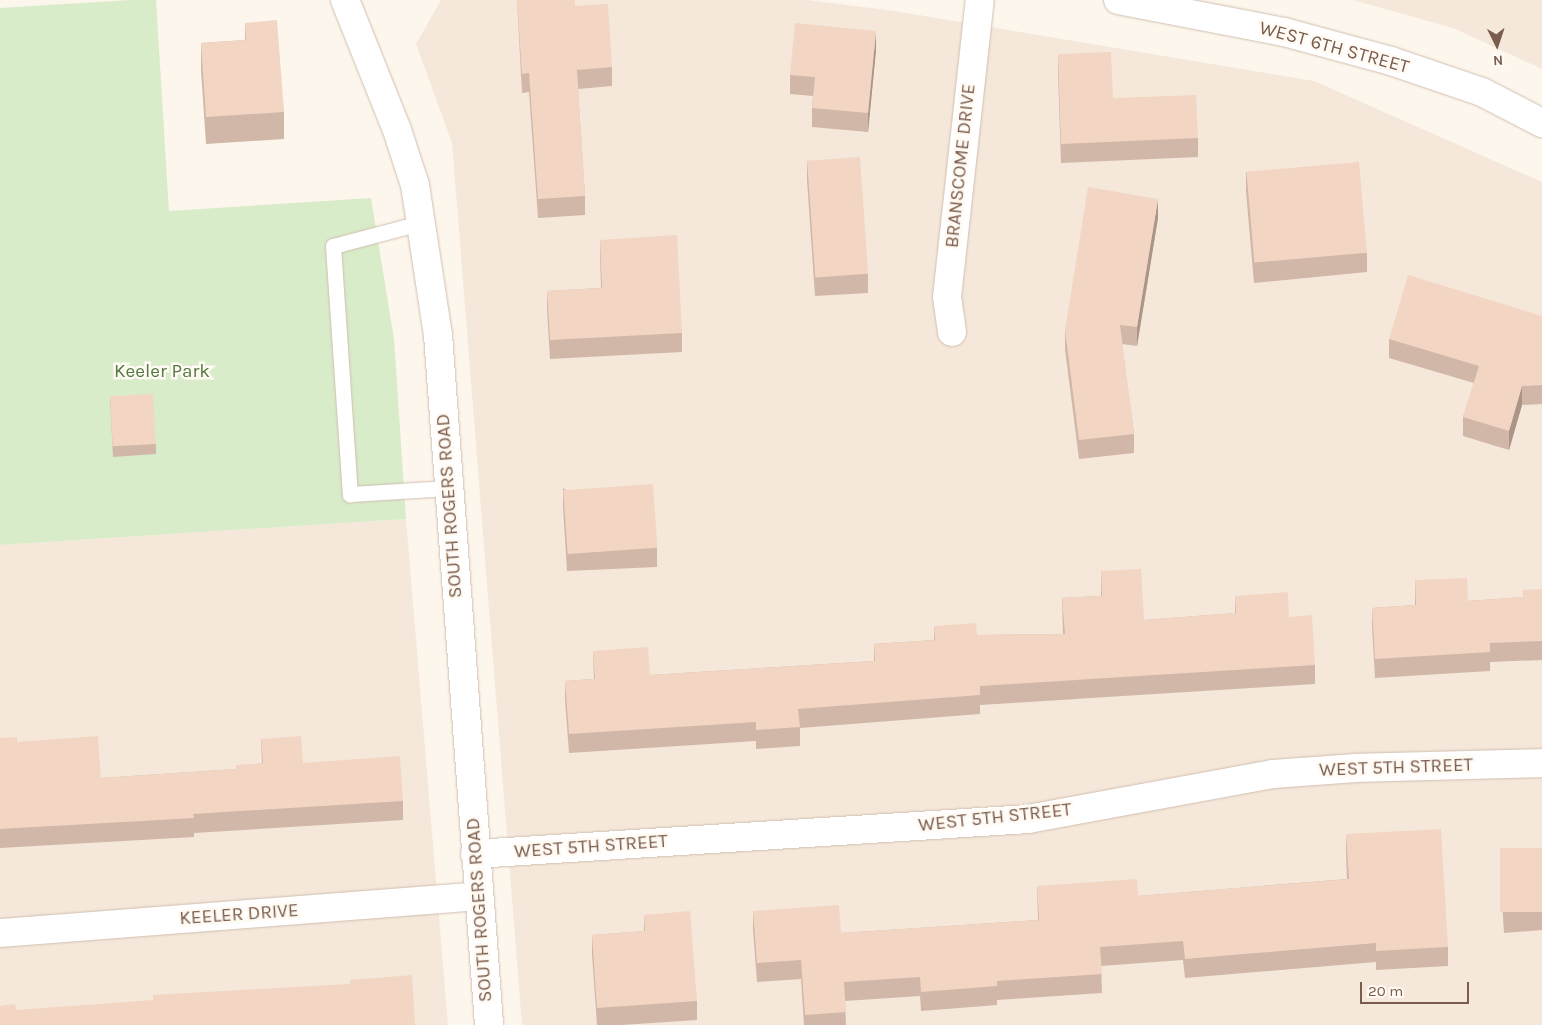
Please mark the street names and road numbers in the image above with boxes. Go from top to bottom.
street label: WEST 6TH STREET [1257,17,1411,79]
street label: BRANSCOME DRIVE [941,83,981,249]
street label: SOUTH ROGERS ROAD [432,413,468,599]
street label: WEST 5TH STREET [1319,754,1473,782]
street label: WEST 5TH STREET [917,799,1073,837]
street label: SOUTH ROGERS ROAD [462,817,498,1003]
street label: WEST 5TH STREET [513,830,669,864]
street label: KEELER DRIVE [179,899,299,931]

